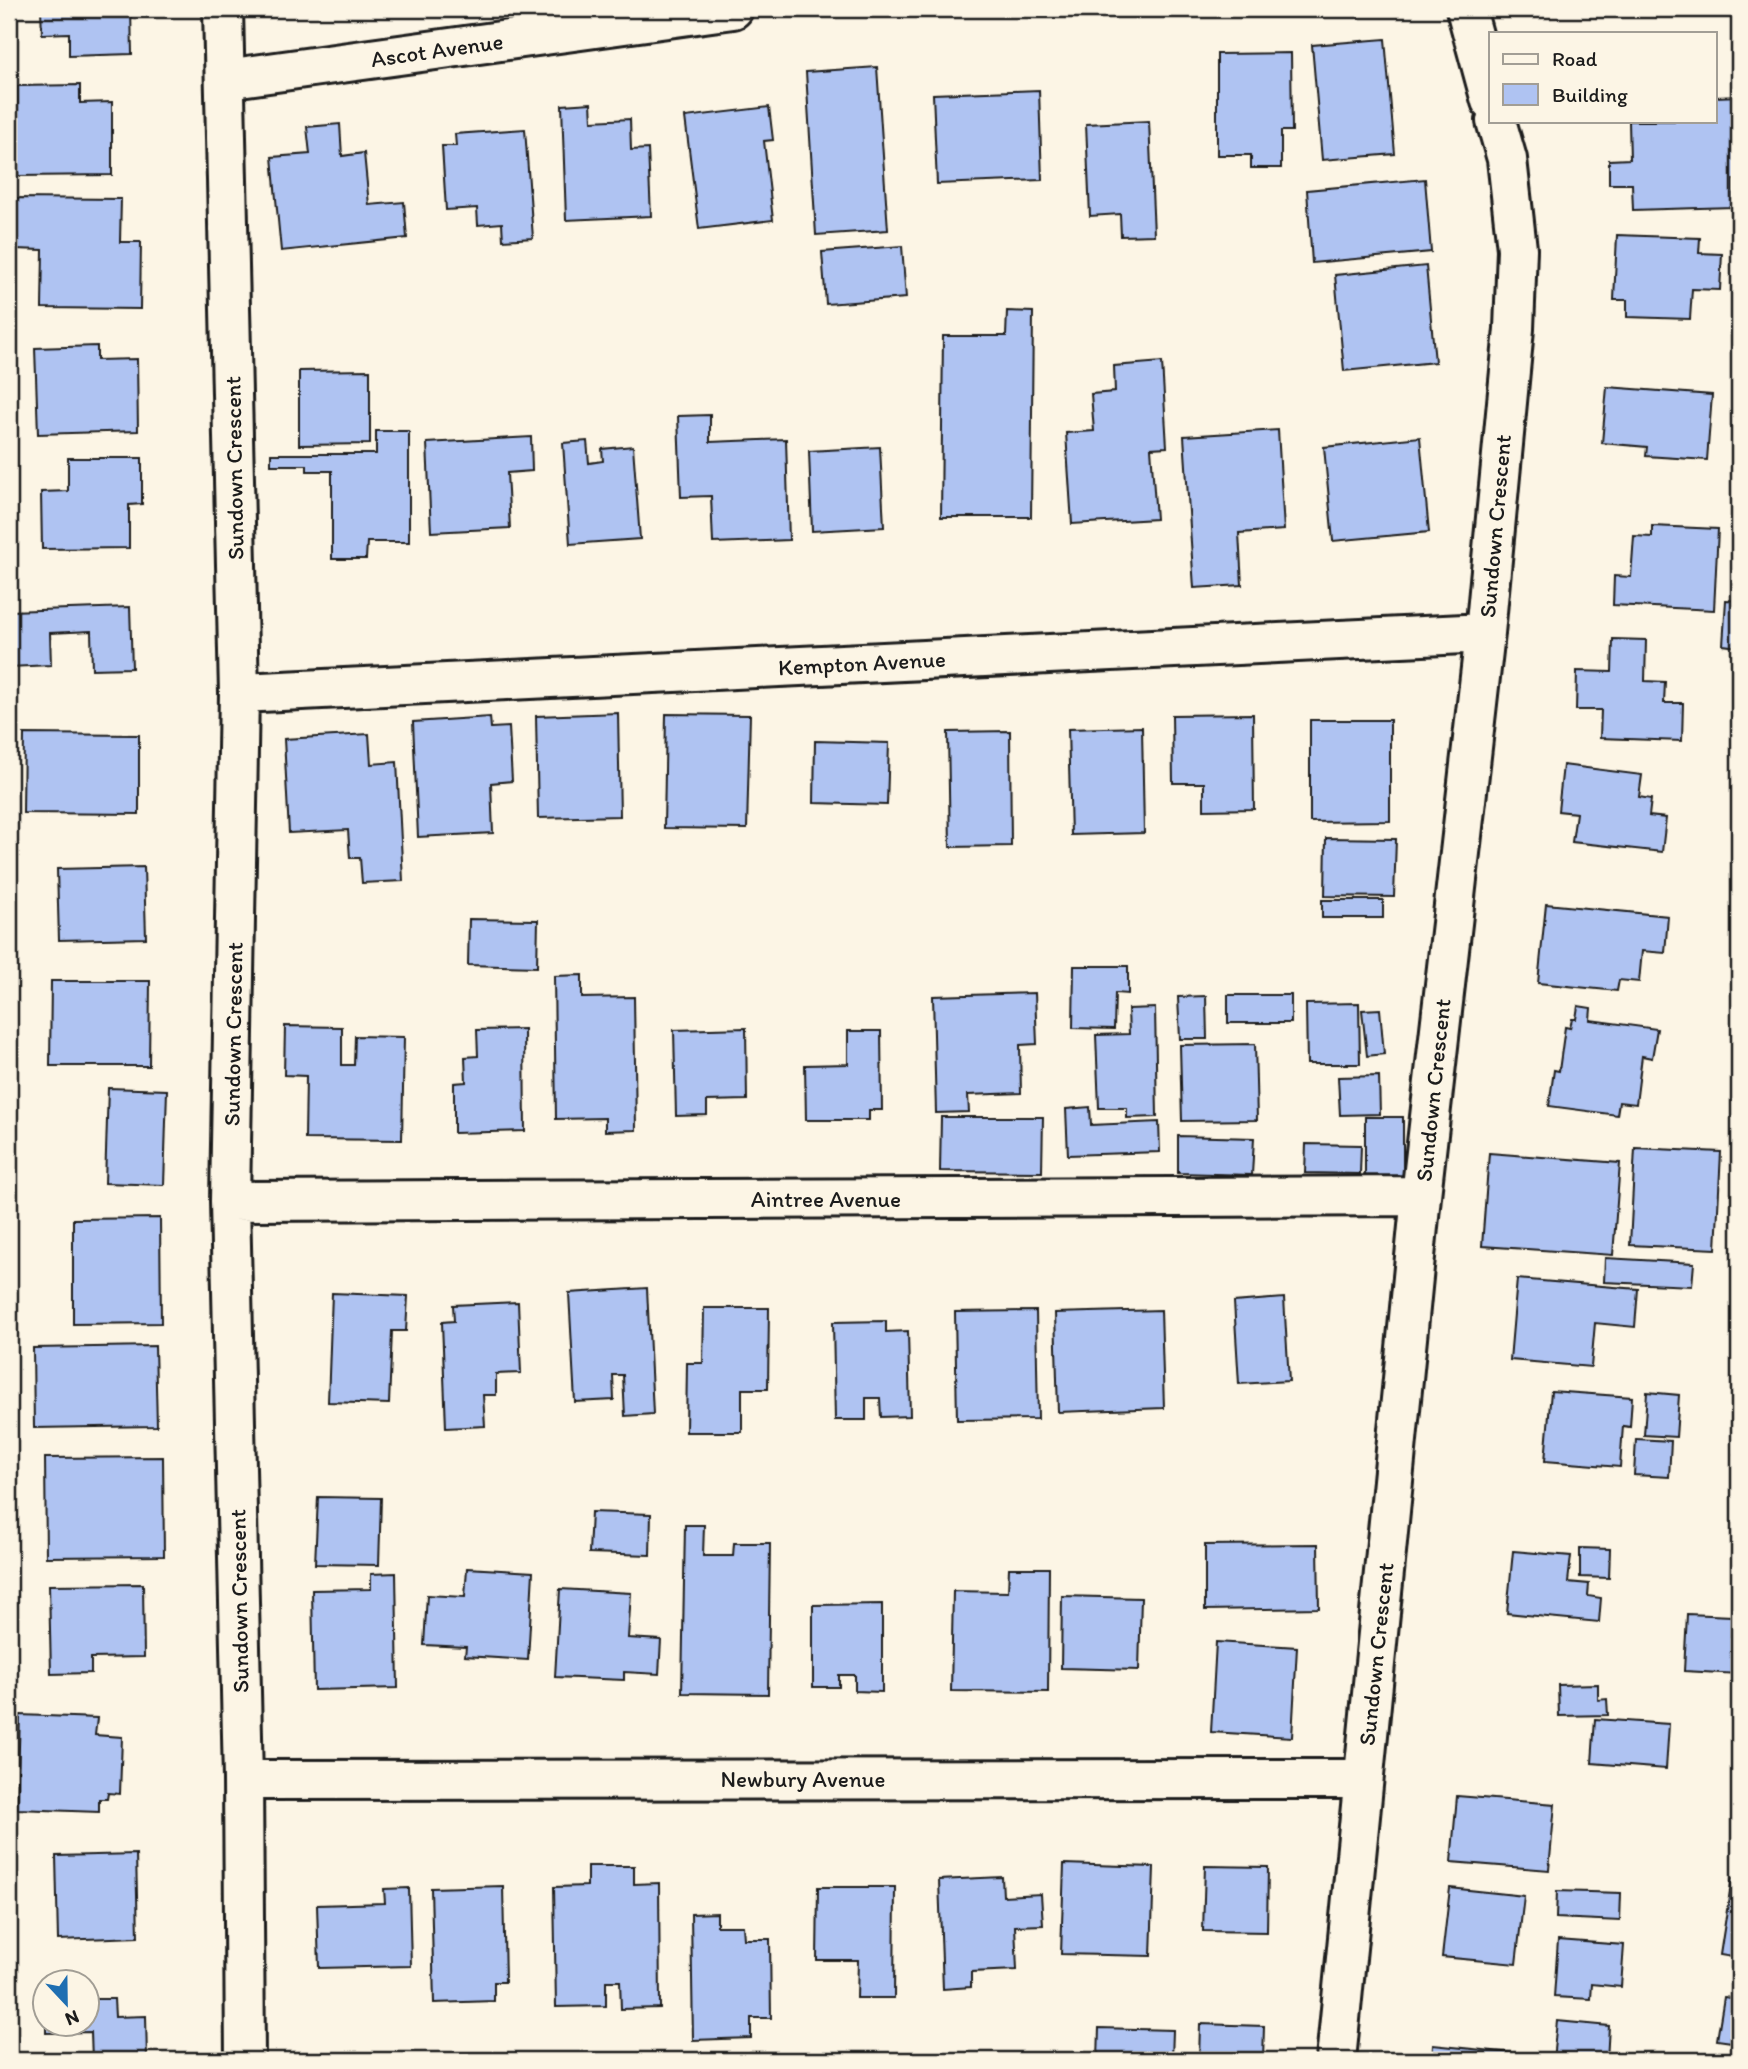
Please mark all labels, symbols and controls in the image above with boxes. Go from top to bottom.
street label: Ascot Avenue [369,27,505,73]
legend [1489,32,1716,122]
text: Road [1552,46,1598,71]
text: Building [1552,82,1628,107]
street label: Sundown Crescent [218,375,250,560]
street label: Sundown Crescent [1473,433,1517,619]
street label: Kempton Avenue [777,645,947,681]
street label: Sundown Crescent [217,941,249,1126]
street label: Sundown Crescent [1409,997,1457,1183]
street label: Aintree Avenue [751,1185,901,1213]
street label: Sundown Crescent [223,1508,255,1693]
street label: Sundown Crescent [1352,1561,1400,1747]
street label: Newbury Avenue [721,1765,885,1793]
north arrow [32,1968,102,2038]
text: N [62,2005,82,2031]

